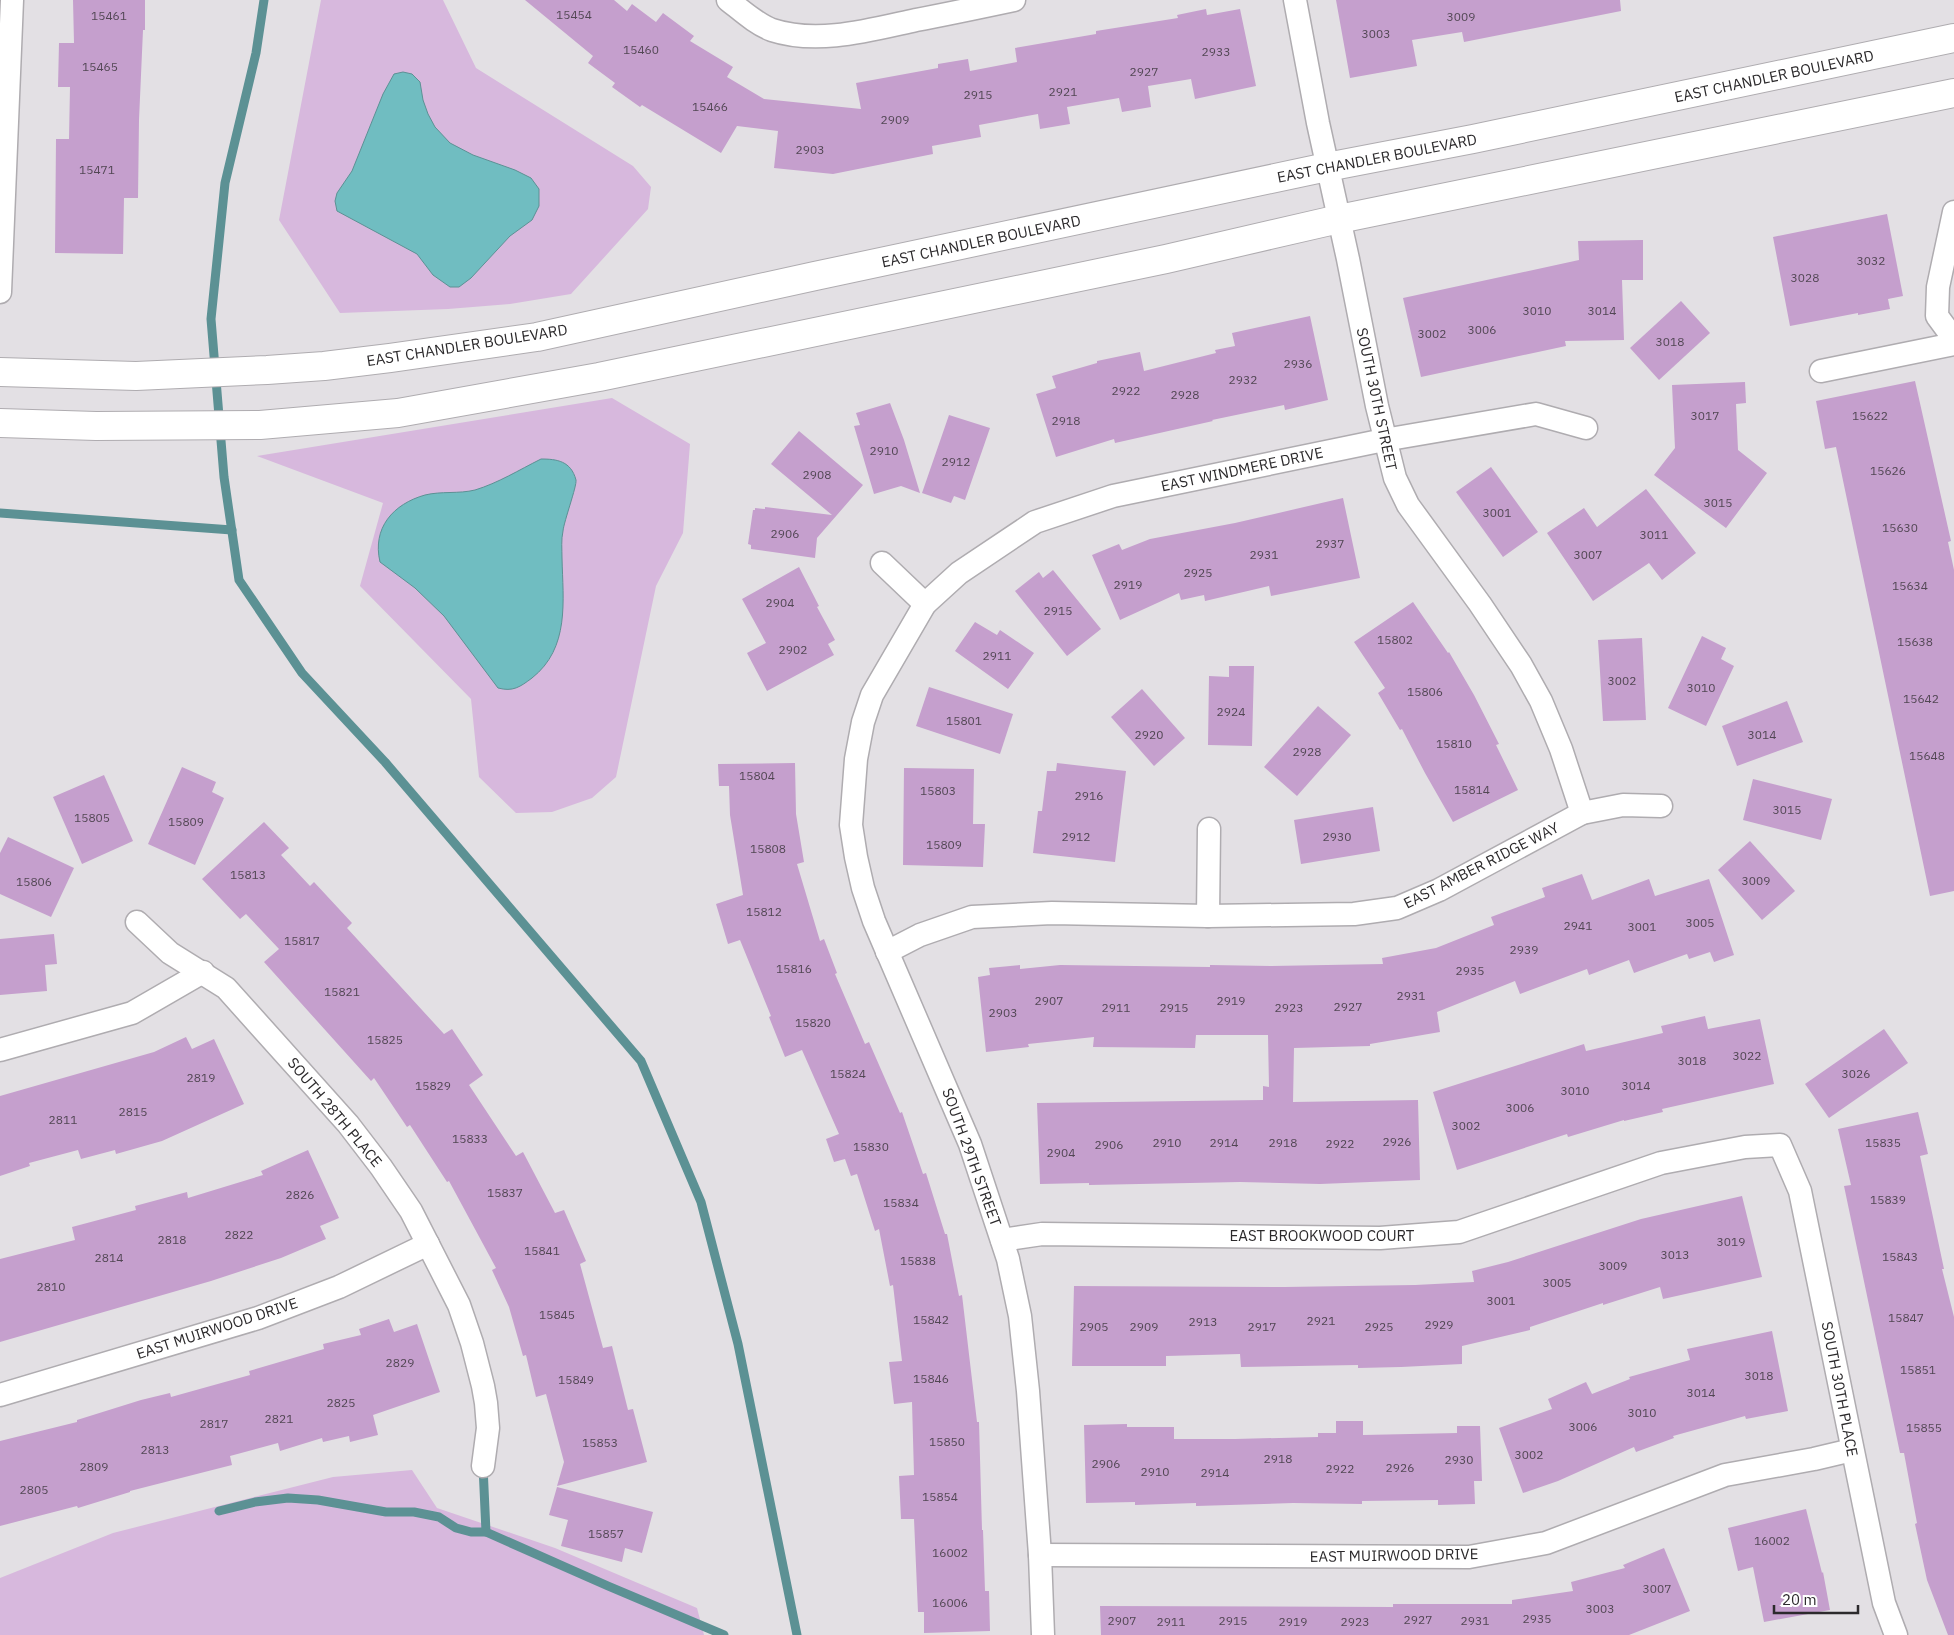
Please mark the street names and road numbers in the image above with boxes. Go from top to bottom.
street label: EAST CHANDLER BOULEVARD [1673,46,1875,106]
street label: EAST CHANDLER BOULEVARD [1275,129,1479,187]
street label: EAST CHANDLER BOULEVARD [880,211,1082,271]
street label: EAST CHANDLER BOULEVARD [365,320,569,370]
street label: SOUTH 30TH STREET [1353,326,1402,473]
street label: EAST WINDMERE DRIVE [1159,443,1325,495]
street label: EAST AMBER RIDGE WAY [1400,817,1562,912]
street label: SOUTH 28TH PLACE [284,1053,386,1171]
street label: SOUTH 29TH STREET [938,1085,1006,1229]
street label: EAST BROOKWOOD COURT [1230,1226,1415,1245]
street label: EAST MUIRWOOD DRIVE [134,1293,300,1363]
street label: SOUTH 30TH PLACE [1818,1320,1862,1458]
street label: EAST MUIRWOOD DRIVE [1310,1544,1478,1566]

